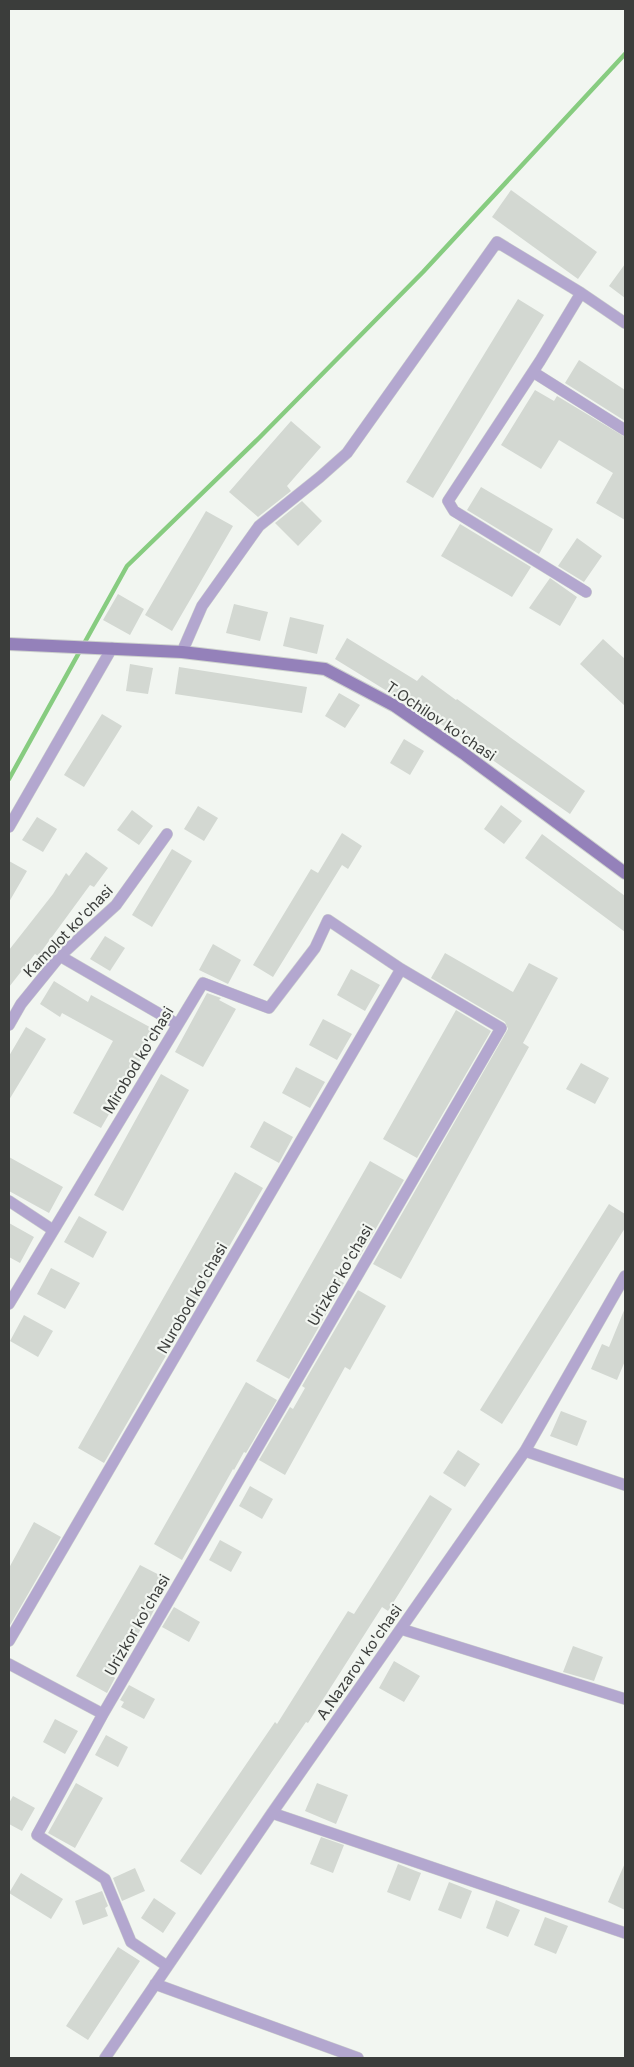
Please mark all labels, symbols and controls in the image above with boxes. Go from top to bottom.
street label: T.Ochilov ko'chasi [382,677,500,765]
street label: Kamolot ko'chasi [19,881,117,981]
street label: Mirobod ko'chasi [99,1003,177,1117]
street label: Urizkor ko'chasi [303,1221,377,1329]
street label: Nurobod ko'chasi [153,1239,231,1357]
street label: Urizkor ko'chasi [100,1571,174,1679]
street label: A.Nazarov ko'chasi [312,1601,406,1723]

